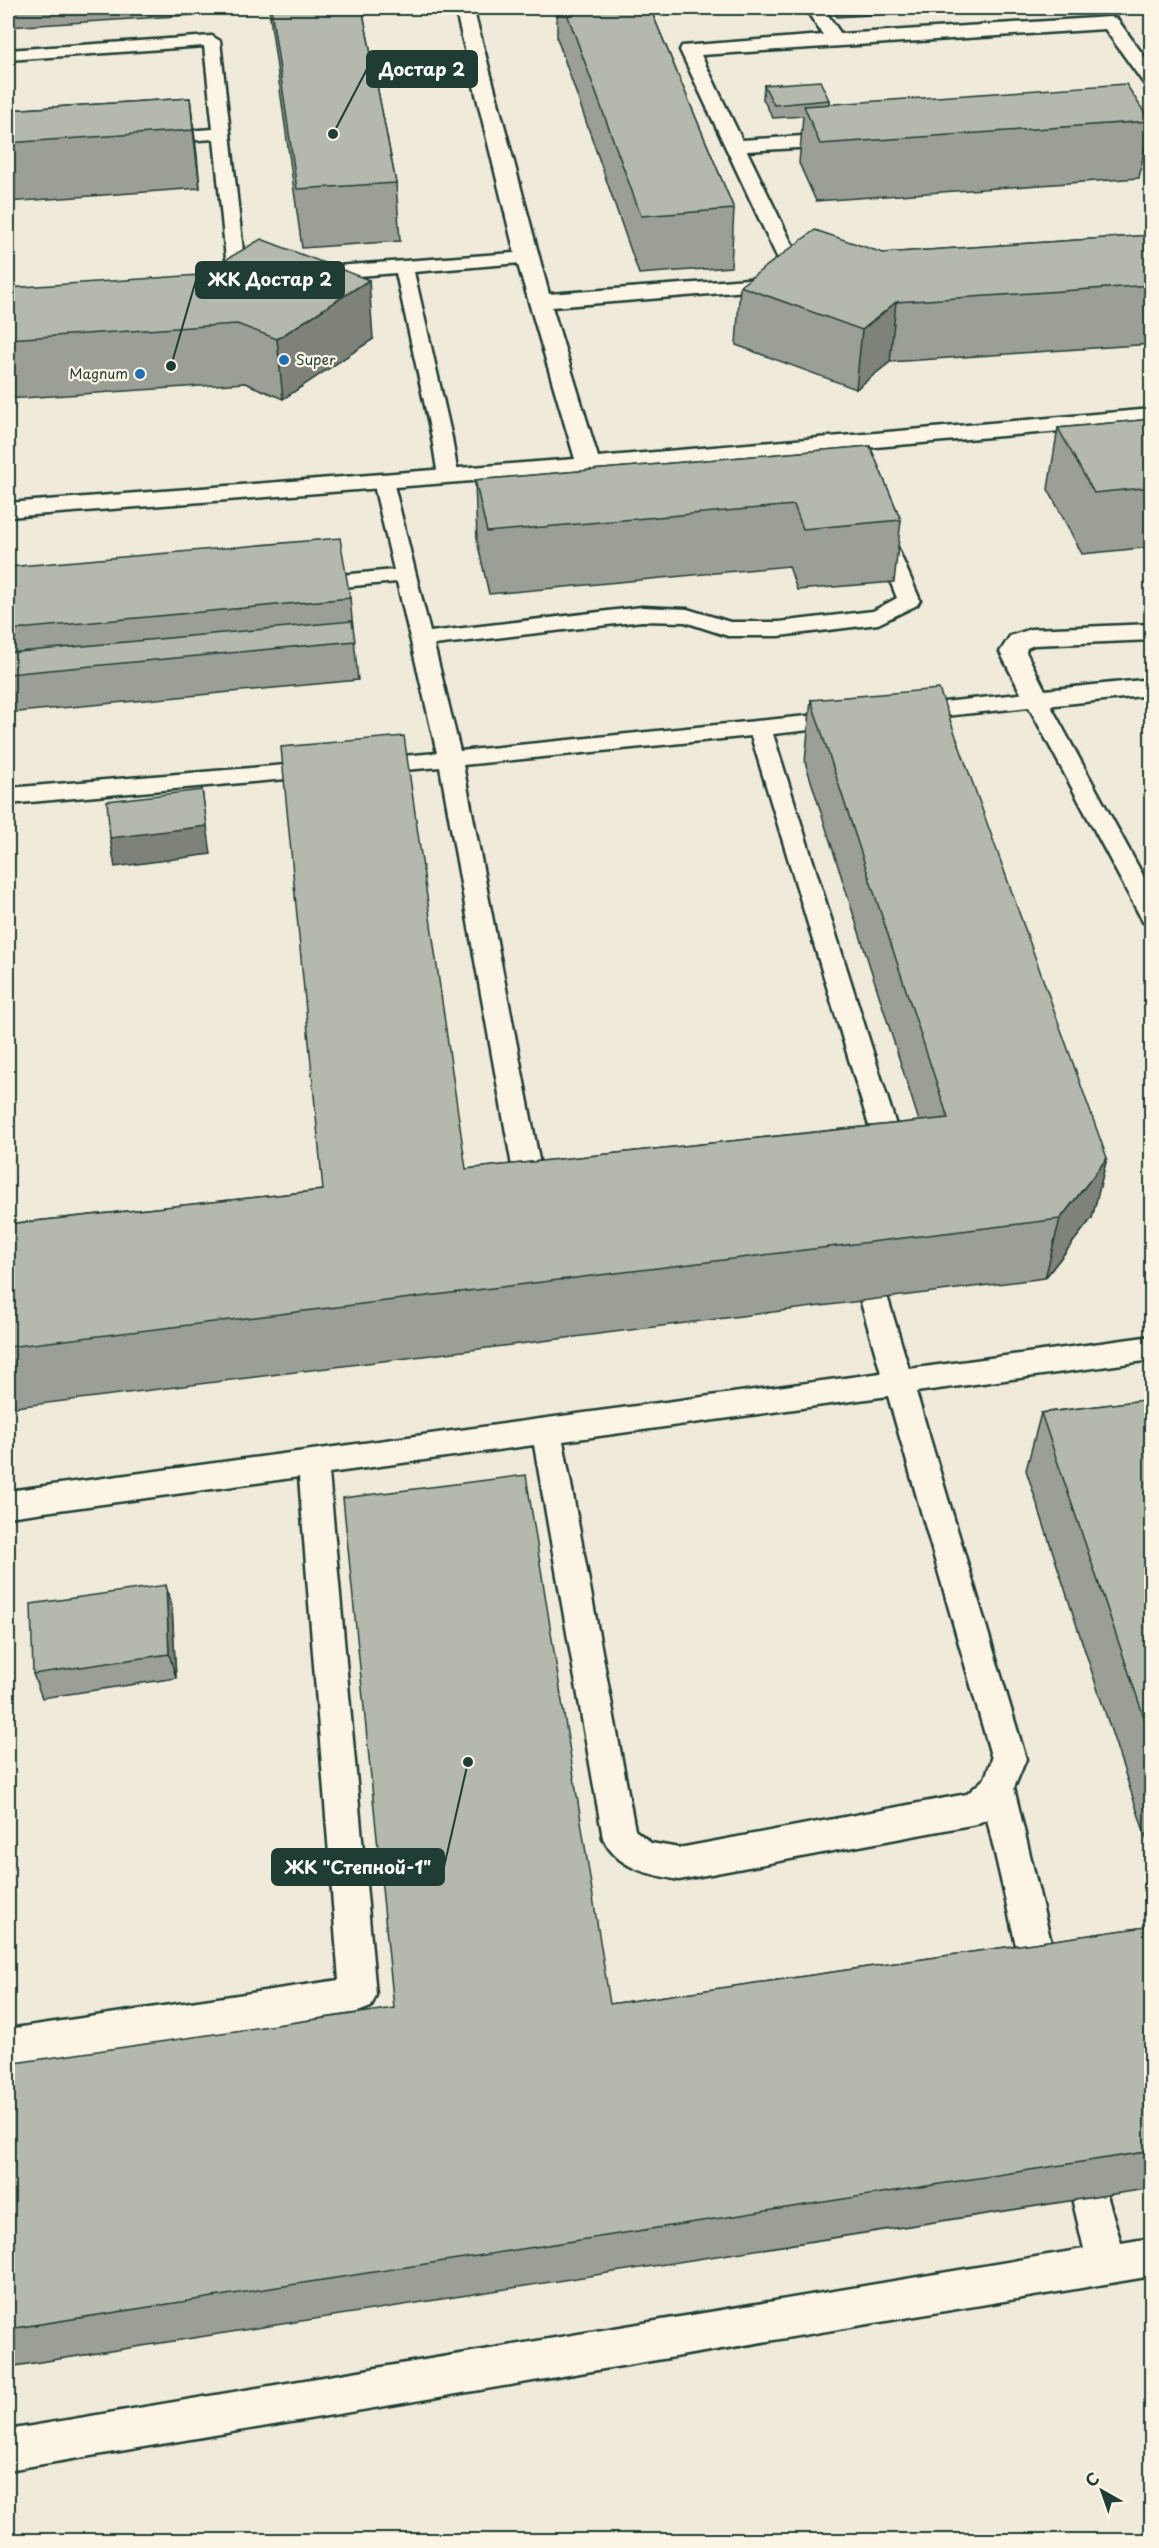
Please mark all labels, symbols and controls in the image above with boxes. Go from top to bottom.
callout: Достар 2 [367,51,477,87]
text: Достар 2 [378,55,465,82]
callout: ЖК Достар 2 [196,262,344,298]
text: ЖК Достар 2 [207,265,332,292]
place label: Super [296,349,336,370]
marker: Super [277,353,291,367]
place label: Magnum [69,363,128,384]
marker: Magnum [133,367,147,381]
callout: ЖК "Степной-1" [272,1849,444,1885]
text: ЖК "Степной-1" [284,1853,431,1880]
north arrow [1072,2461,1132,2521]
text: С [1079,2466,1104,2492]

